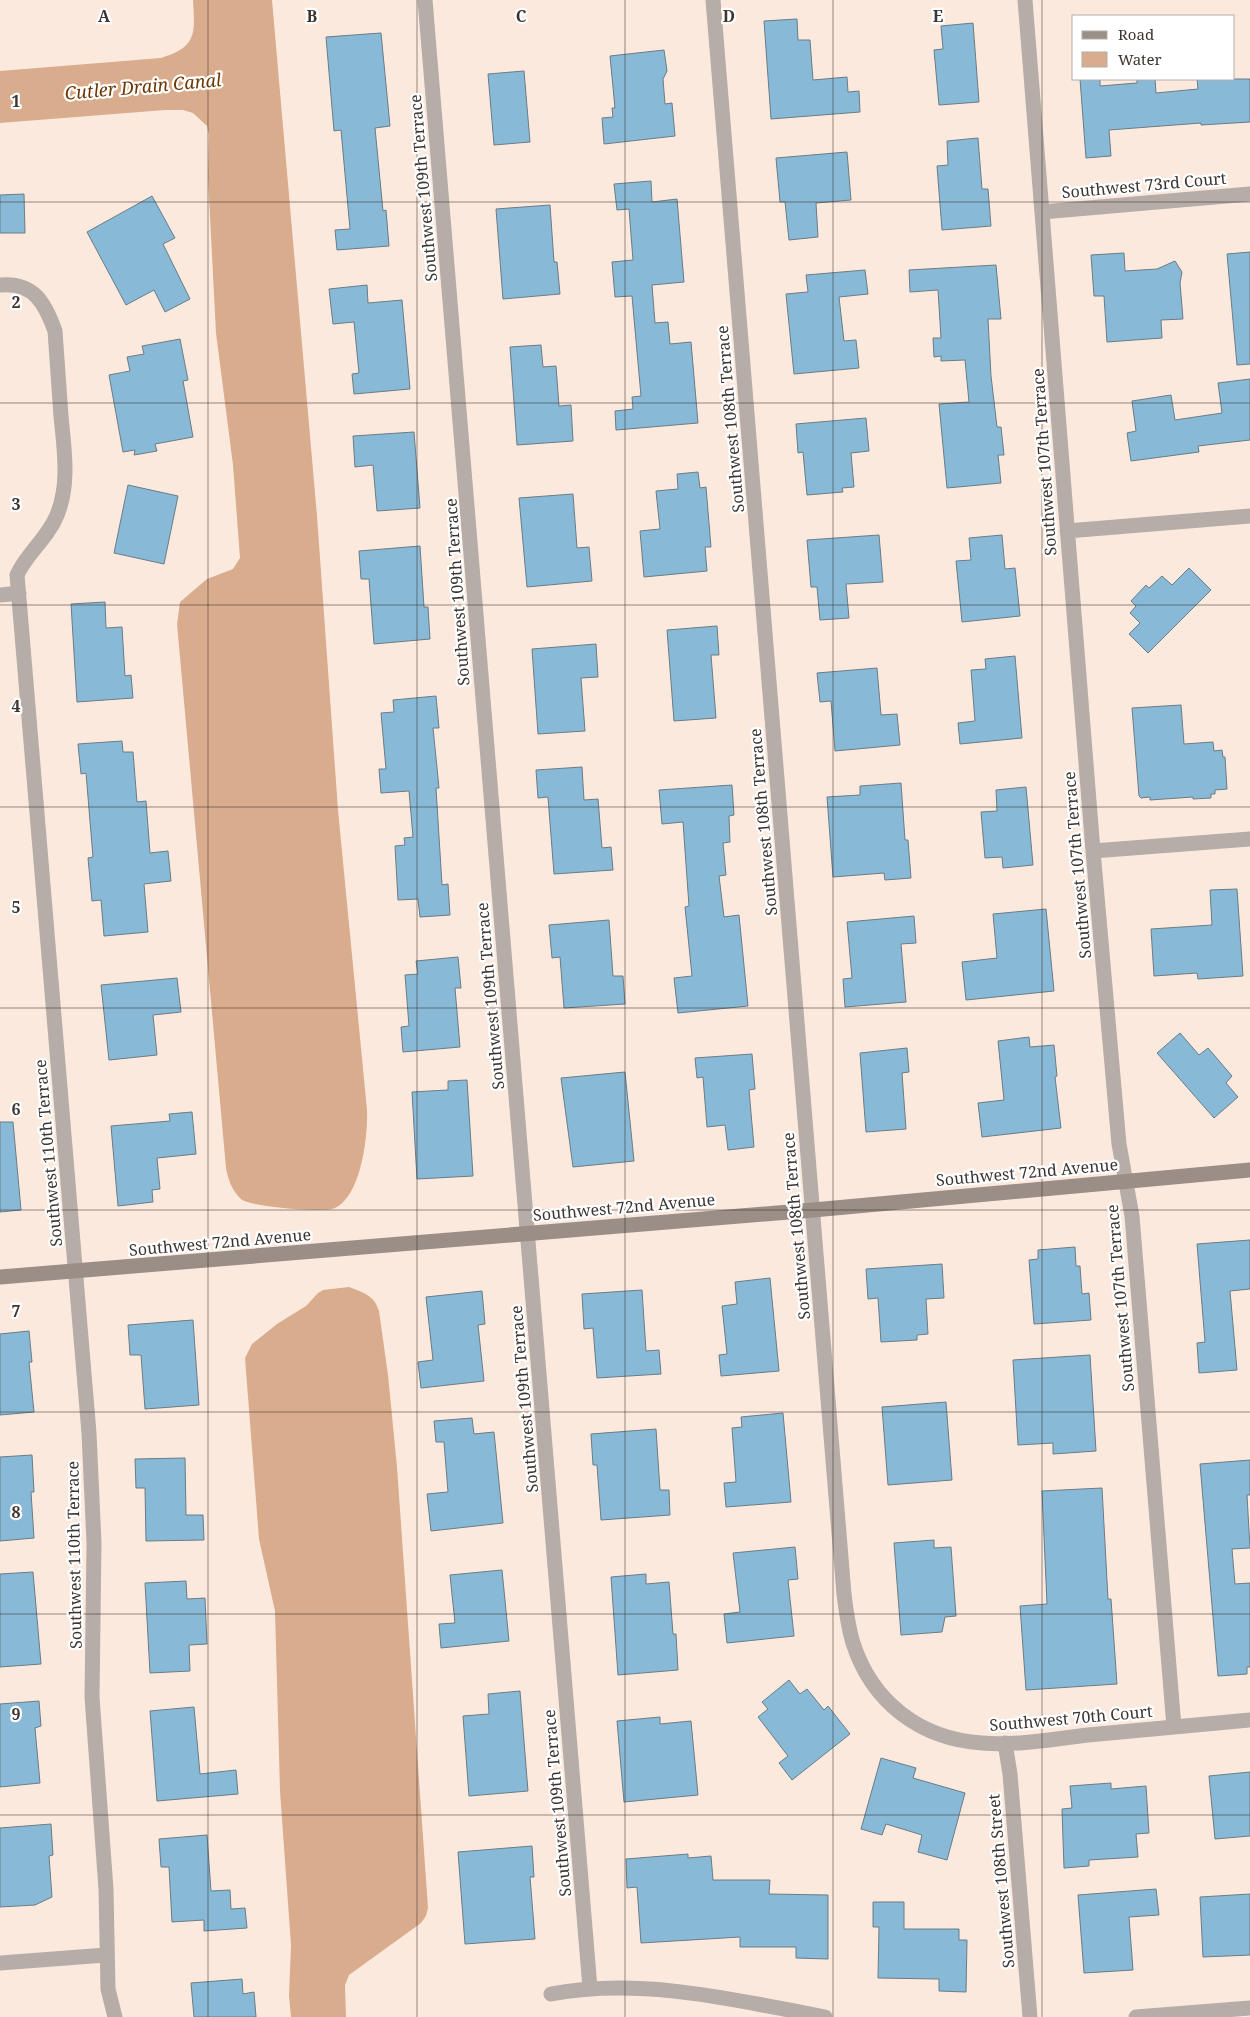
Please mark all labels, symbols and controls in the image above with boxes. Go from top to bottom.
text: A [98,5,111,27]
text: B [307,5,318,27]
text: C [516,5,527,27]
text: D [723,5,735,27]
text: E [933,5,943,27]
legend [1072,15,1235,80]
text: Road [1118,24,1154,44]
text: Water [1118,49,1161,69]
water label: Cutler Drain Canal [64,67,223,105]
text: 1 [11,90,21,112]
street label: Southwest 109th Terrace [404,94,442,282]
street label: Southwest 73rd Court [1061,167,1228,203]
text: 2 [11,291,21,313]
street label: Southwest 108th Terrace [711,325,749,513]
street label: Southwest 107th Terrace [1026,368,1062,556]
text: 3 [11,493,21,515]
street label: Southwest 109th Terrace [439,498,475,686]
text: 4 [11,695,21,717]
street label: Southwest 108th Terrace [744,728,782,916]
street label: Southwest 107th Terrace [1058,771,1096,959]
text: 5 [11,896,21,918]
street label: Southwest 109th Terrace [471,902,509,1090]
street label: Southwest 110th Terrace [29,1059,67,1247]
text: 6 [11,1098,21,1120]
street label: Southwest 108th Terrace [777,1132,815,1320]
street label: Southwest 72nd Avenue [935,1153,1119,1191]
street label: Southwest 72nd Avenue [532,1188,716,1226]
street label: Southwest 107th Terrace [1101,1204,1139,1392]
street label: Southwest 72nd Avenue [128,1223,312,1261]
text: 7 [11,1300,21,1322]
street label: Southwest 109th Terrace [505,1305,543,1493]
street label: Southwest 110th Terrace [61,1461,87,1649]
text: 8 [11,1501,21,1523]
street label: Southwest 70th Court [989,1700,1154,1736]
text: 9 [11,1703,21,1725]
street label: Southwest 109th Terrace [538,1709,576,1897]
street label: Southwest 108th Street [982,1793,1020,1969]

